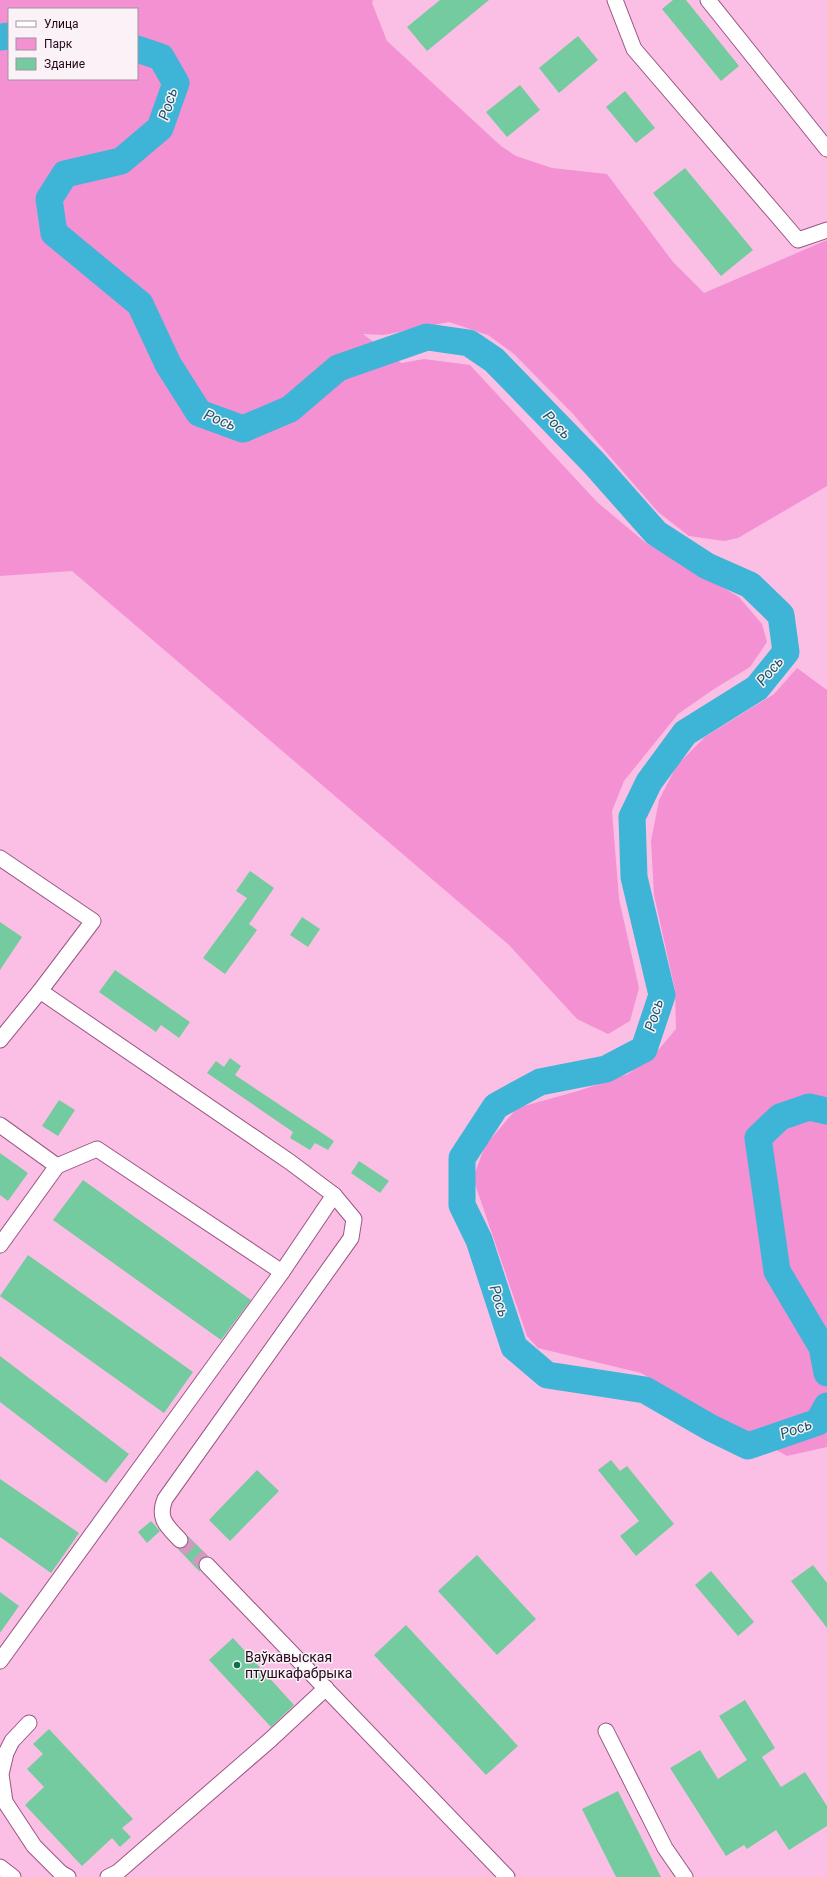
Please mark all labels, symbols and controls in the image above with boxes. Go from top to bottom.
legend [8,8,138,80]
text: Улица [44,17,79,31]
text: Парк [44,37,73,51]
text: Здание [44,57,85,71]
water label: Рось [155,86,181,122]
water label: Рось [201,405,239,435]
water label: Рось [539,407,575,443]
water label: Рось [753,653,788,689]
water label: Рось [641,997,667,1033]
water label: Рось [485,1283,513,1320]
water label: Рось [777,1415,815,1443]
place label: Ваўкавыская птушкафабрыка [245,1649,352,1681]
marker: Ваўкавыская птушкафабрыка [232,1660,242,1670]

